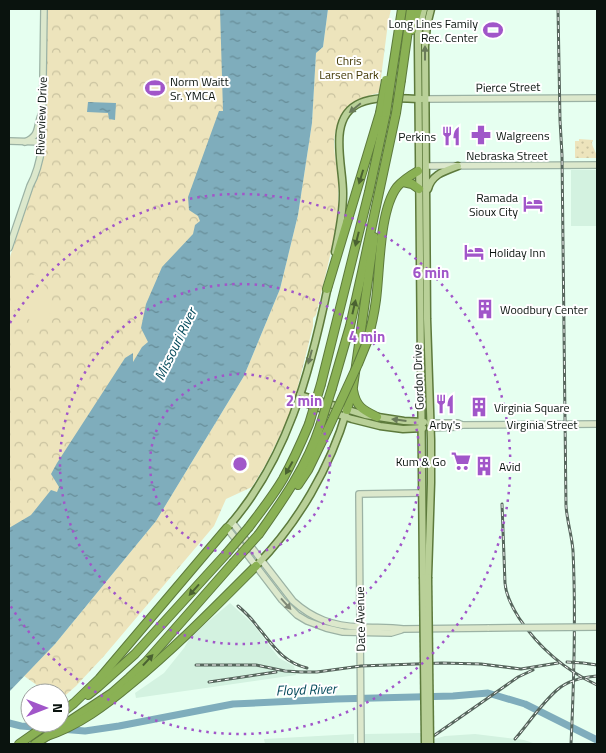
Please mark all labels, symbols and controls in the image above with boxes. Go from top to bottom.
place label: Long Lines Family Rec. Center [388,14,478,47]
sports icon: Long Lines Family Rec. Center [482,19,504,41]
one-way arrow [421,45,429,61]
park label: Chris Larsen Park [319,51,379,84]
place label: Norm Waitt Sr. YMCA [170,72,230,105]
street label: Riverview Drive [30,77,52,155]
sports icon: Norm Waitt Sr. YMCA [144,77,166,99]
street label: Pierce Street [476,77,541,97]
one-way arrow [349,102,362,113]
pharmacy icon: Walgreens [470,124,492,146]
restaurant icon: Perkins [440,125,462,147]
place label: Walgreens [496,126,550,145]
place label: Perkins [398,127,436,146]
street label: Nebraska Street [466,146,549,165]
one-way arrow [356,169,364,184]
place label: Ramada Sioux City [469,188,518,221]
hotel icon: Ramada Sioux City [522,193,544,215]
one-way arrow [353,232,361,247]
hotel icon: Holiday Inn [463,241,485,263]
place label: Holiday Inn [489,243,545,262]
text: 6 min [413,261,449,284]
building icon: Woodbury Center [474,298,496,320]
one-way arrow [350,300,358,315]
place label: Woodbury Center [500,300,588,319]
water label: Missouri River [148,303,202,384]
text: 4 min [349,325,385,348]
street label: Gordon Drive [407,344,429,410]
one-way arrow [306,350,314,365]
text: 2 min [286,389,322,412]
restaurant icon: Arby's [434,393,456,415]
building icon: Virginia Square [468,396,490,418]
place label: Virginia Square [494,398,570,417]
place label: Arby's [429,415,461,434]
street label: Virginia Street [506,415,578,434]
one-way arrow [391,416,407,424]
supermarket icon: Kum & Go [450,450,472,472]
place label: Kum & Go [396,452,446,471]
centre of rings [231,455,249,473]
building icon: Avid [473,455,495,477]
place label: Avid [499,457,521,476]
one-way arrow [285,461,293,475]
one-way arrow [188,584,199,597]
street label: Dace Avenue [350,586,370,652]
one-way arrow [280,598,292,610]
one-way arrow [142,653,153,666]
water label: Floyd River [275,677,338,701]
north arrow [20,683,70,733]
text: N [48,703,69,713]

